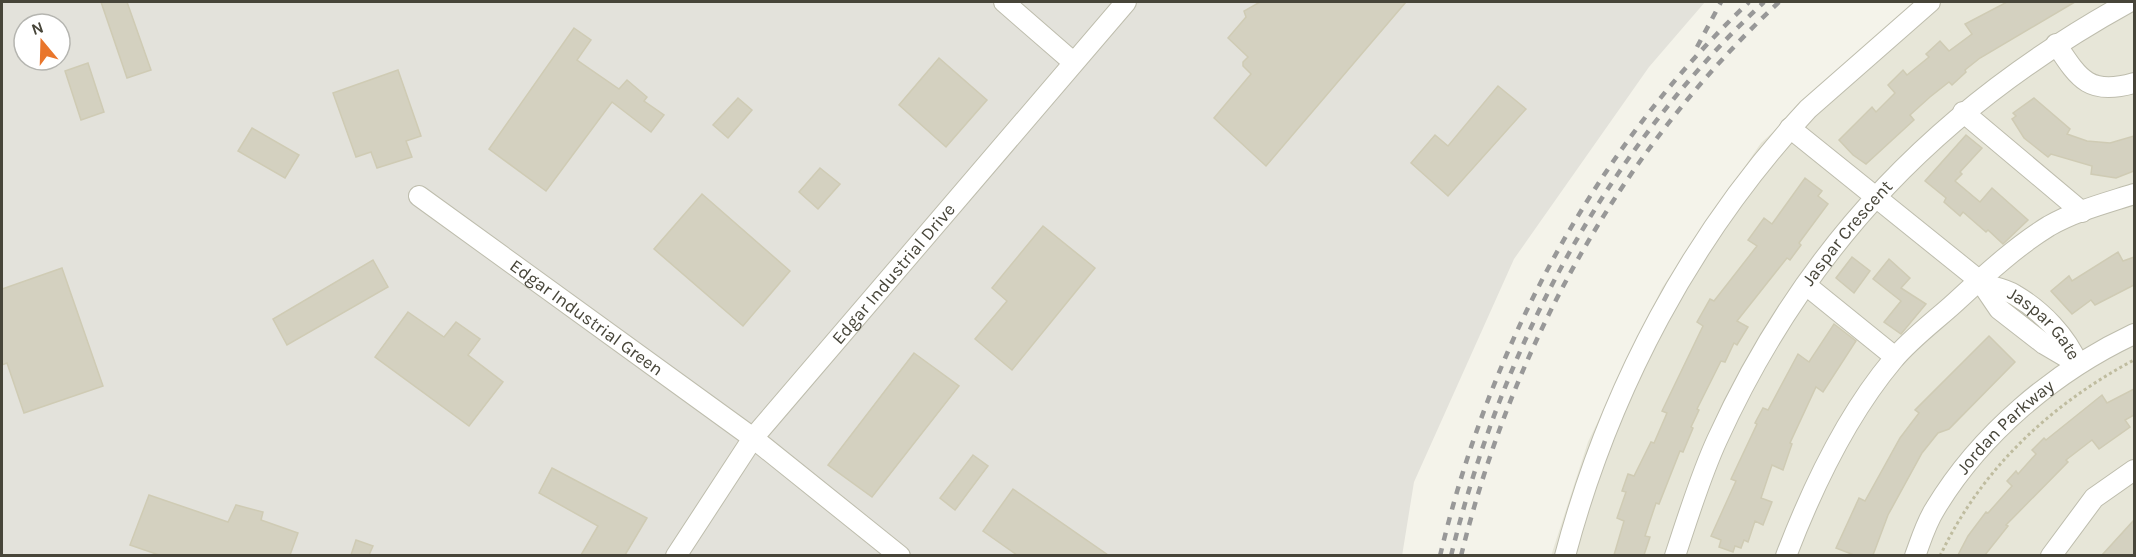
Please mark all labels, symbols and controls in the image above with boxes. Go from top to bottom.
north arrow [12,12,72,72]
text: N [29,17,46,39]
street label: Jaspar Crescent [1797,175,1897,290]
street label: Edgar Industrial Drive [827,199,960,349]
street label: Edgar Industrial Green [506,255,668,380]
street label: Jaspar Gate [2004,282,2085,364]
street label: Jordan Parkway [1952,374,2059,479]

